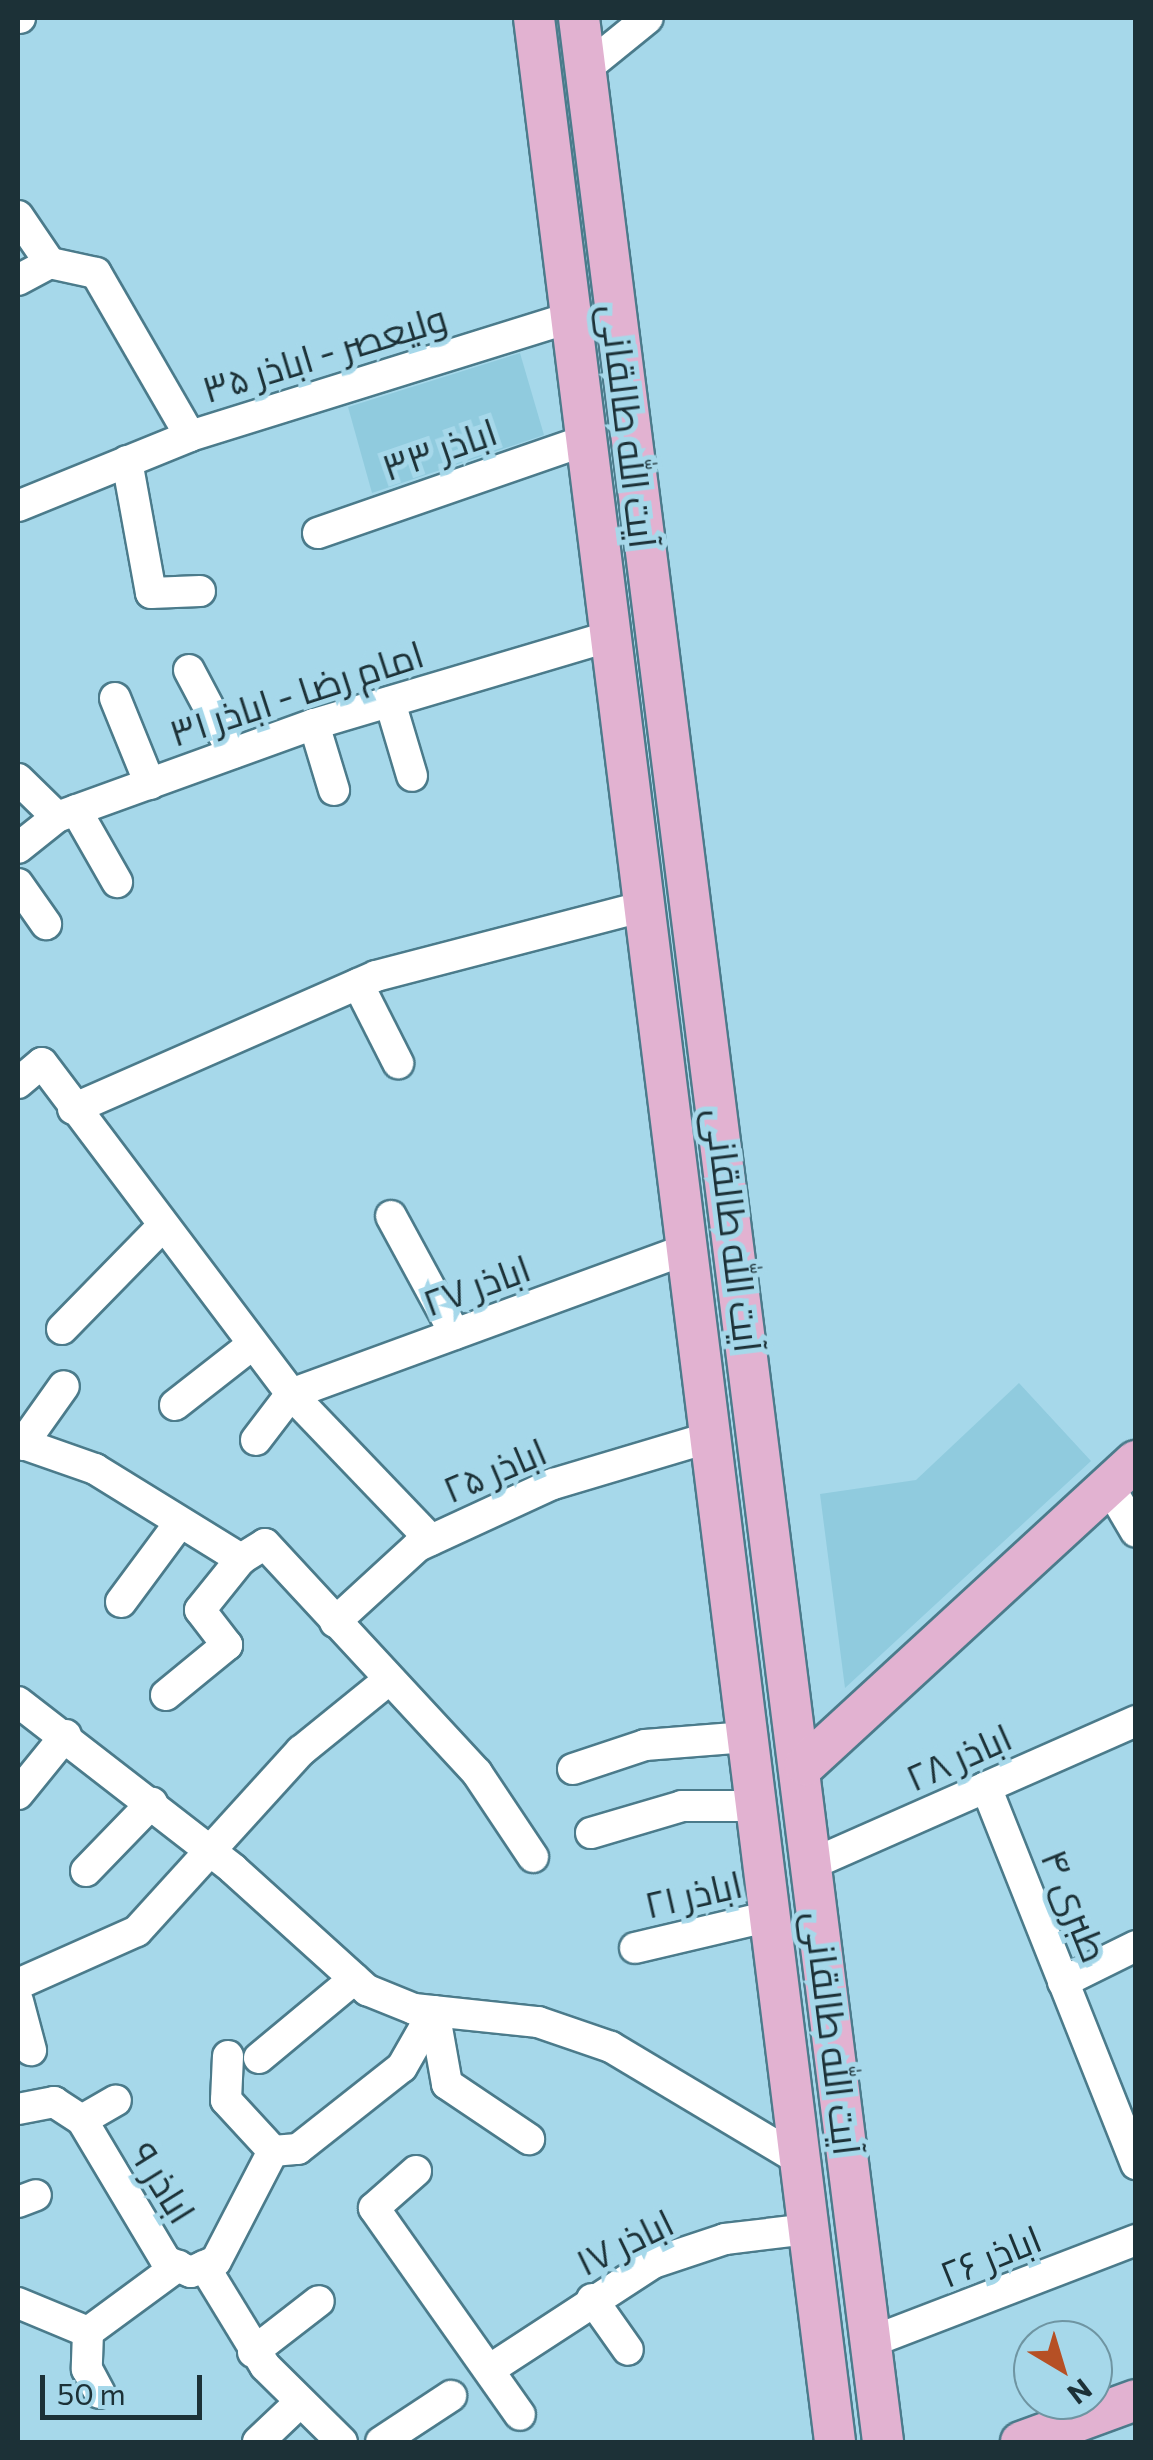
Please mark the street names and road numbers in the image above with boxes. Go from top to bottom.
street label: ولیعصر - اباذر ۳۵ [196,293,452,411]
street label: آیت الله طالقانی [592,301,668,551]
street label: اباذر ۳۳ [376,407,502,489]
street label: امام رضا - اباذر ۳۱ [163,629,429,755]
street label: آیت الله طالقانی [697,1105,773,1355]
street label: اباذر ۲۷ [416,1244,536,1324]
street label: اباذر ۲۵ [435,1427,553,1511]
street label: اباذر ۲۸ [898,1713,1018,1799]
street label: طبری ۴ [1033,1842,1119,1968]
street label: اباذر ۲۱ [640,1860,746,1926]
street label: آیت الله طالقانی [796,1908,872,2158]
street label: اباذر ۹ [122,2133,206,2231]
street label: اباذر ۱۷ [568,2198,680,2284]
street label: اباذر ۲۶ [933,2214,1047,2296]

